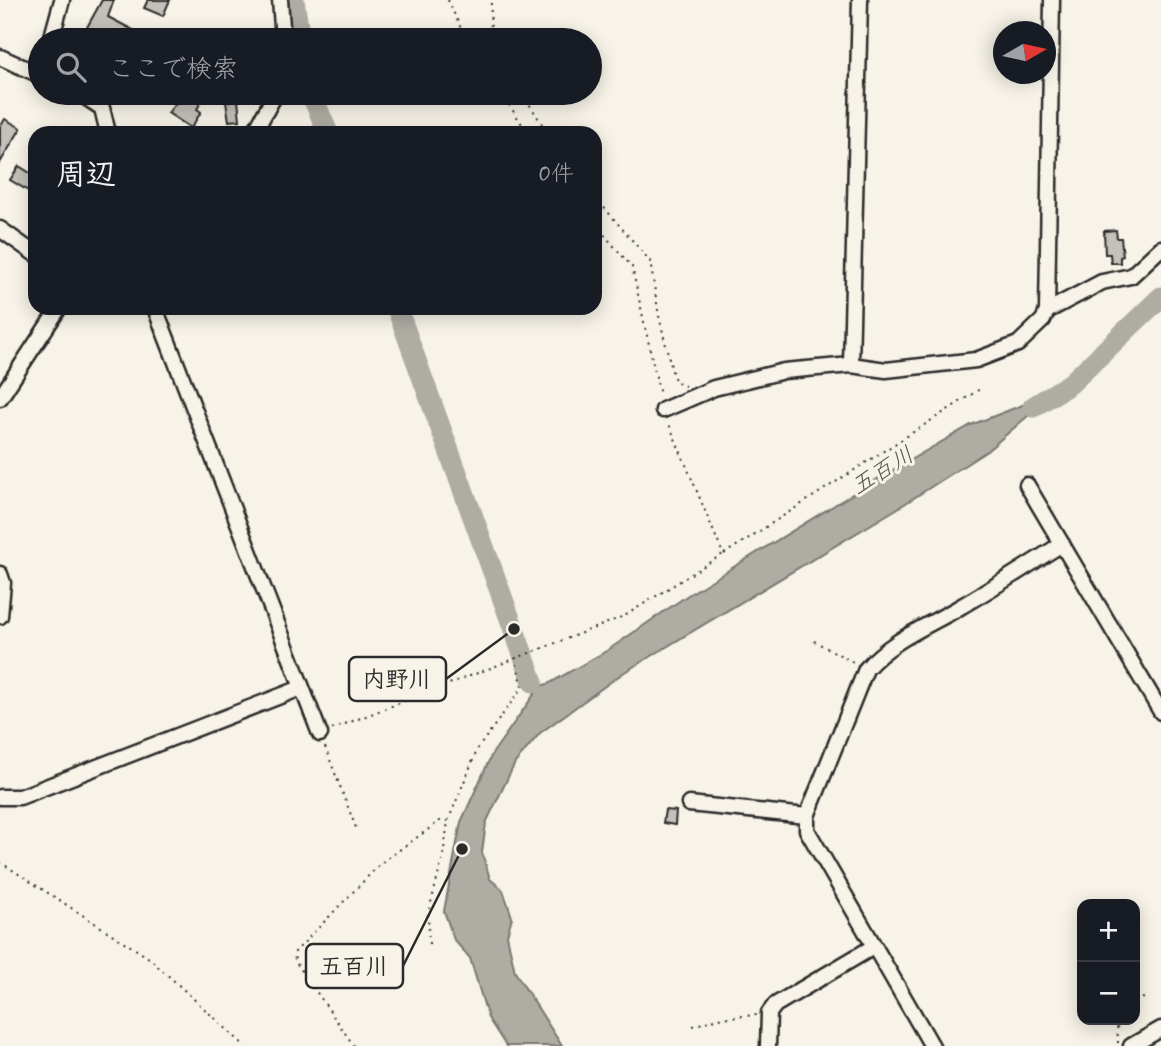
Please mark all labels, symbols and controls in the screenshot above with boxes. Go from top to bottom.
north arrow [993,21,1056,84]
search box [28,28,602,105]
icon: search [52,48,90,86]
text: ここで検索 [108,53,238,87]
text: 周辺 [56,156,116,195]
text: 0件 [538,160,574,190]
water label: 五百川 [846,441,920,503]
callout: 内野川 [349,657,446,701]
text: 内野川 [363,666,432,696]
map controls [1077,899,1140,1025]
button: + [1077,899,1140,962]
callout: 五百川 [306,944,403,988]
text: 五百川 [320,953,389,983]
button: − [1077,962,1140,1025]

